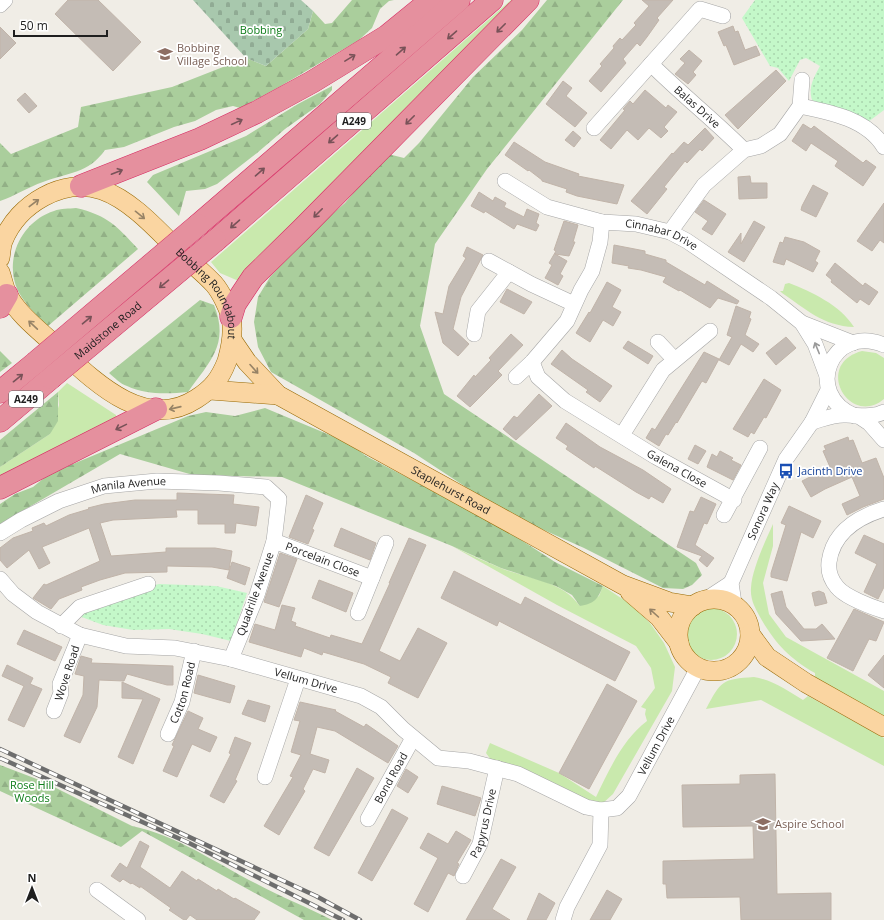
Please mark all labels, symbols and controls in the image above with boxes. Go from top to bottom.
scale bar [14,12,107,38]
text: 50 m [20,17,48,34]
park label: Bobbing [240,22,282,37]
one-way arrow [496,23,506,33]
one-way arrow [447,30,457,40]
place label: Bobbing Village School [177,40,247,68]
school or university icon: Bobbing Village School [156,45,174,63]
one-way arrow [396,46,406,56]
one-way arrow [344,54,356,62]
street label: Balas Drive [671,82,724,131]
road number: A249 [337,113,371,129]
one-way arrow [405,115,414,125]
one-way arrow [230,118,242,125]
one-way arrow [328,134,338,143]
one-way arrow [110,167,122,175]
one-way arrow [255,168,265,177]
one-way arrow [29,199,40,207]
one-way arrow [314,208,323,218]
one-way arrow [134,210,145,219]
street label: Cinnabar Drive [625,215,701,253]
one-way arrow [229,219,240,228]
street label: Bobbing Roundabout [173,244,240,340]
one-way arrow [158,280,169,289]
street label: Maidstone Road [71,298,144,363]
one-way arrow [81,316,92,325]
one-way arrow [28,320,38,329]
one-way arrow [812,343,820,355]
one-way arrow [249,364,258,374]
one-way arrow [12,373,23,382]
road number: A249 [9,391,43,407]
one-way arrow [169,404,182,412]
one-way arrow [115,424,127,431]
street label: Galena Close [644,445,710,491]
street label: Staplehurst Road [409,462,493,517]
bus stop icon: Jacinth Drive [777,462,795,480]
place label: Jacinth Drive [797,463,862,478]
street label: Manila Avenue [89,473,166,497]
street label: Sonora Way [743,479,782,542]
street label: Porcelain Close [284,538,362,580]
street label: Quadrille Avenue [232,550,277,638]
one-way arrow [648,608,659,617]
street label: Wove Road [50,643,83,703]
street label: Cotton Road [165,660,198,726]
street label: Vellum Drive [273,664,339,696]
street label: Vellum Drive [634,713,678,778]
street label: Bond Road [370,749,411,806]
park label: Rose Hill Woods [10,777,54,805]
street label: Papyrus Drive [466,787,499,860]
school or university icon: Aspire School [754,815,772,833]
place label: Aspire School [775,816,844,831]
north arrow [12,868,52,908]
text: N [28,870,36,885]

